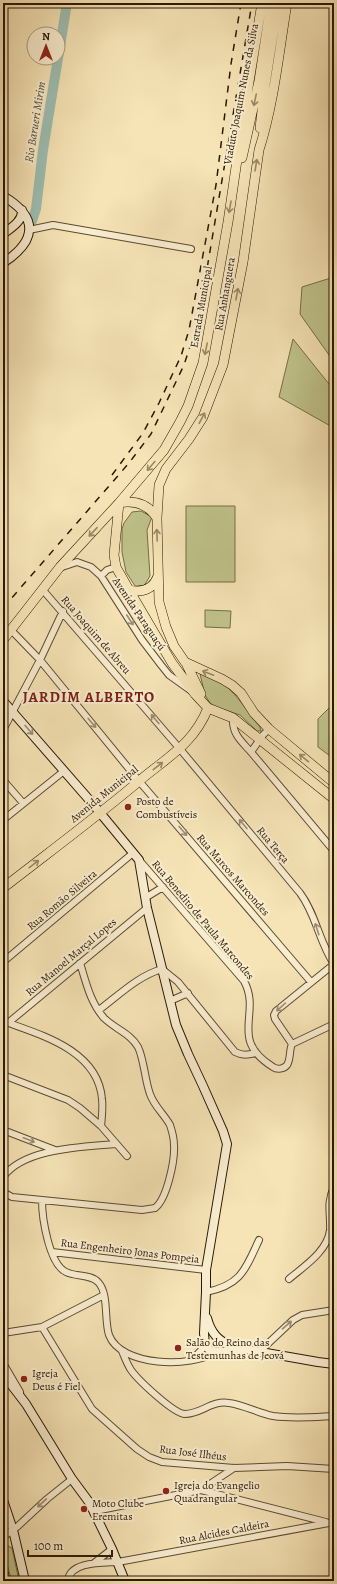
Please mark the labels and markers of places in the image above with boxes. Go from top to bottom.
place label: Posto de Combustíveis [136,794,197,822]
marker: Posto de Combustíveis [123,802,133,812]
place label: Salão do Reino das Testemunhas de Jeová [186,1335,285,1363]
marker: Salão do Reino das Testemunhas de Jeová [173,1343,183,1353]
place label: Igreja Deus é Fiel [32,1366,81,1394]
marker: Igreja Deus é Fiel [19,1374,29,1384]
place label: Igreja do Evangelio Quadrangular [174,1478,260,1506]
marker: Igreja do Evangelio Quadrangular [161,1486,171,1496]
place label: Moto Clube Eremitas [92,1496,144,1524]
marker: Moto Clube Eremitas [79,1504,89,1514]

